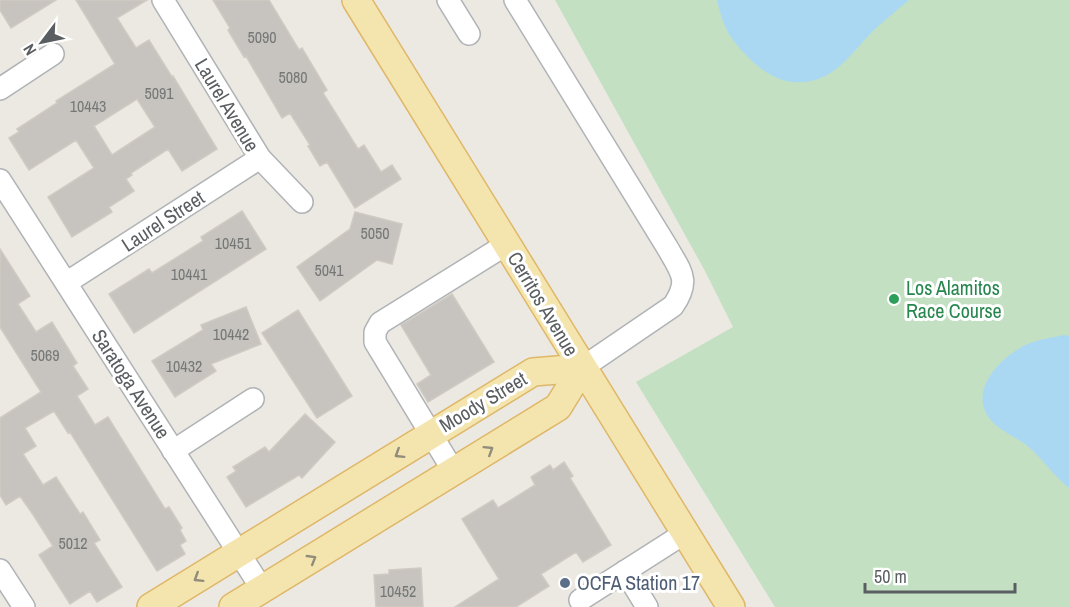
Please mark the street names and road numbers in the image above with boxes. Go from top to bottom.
street label: Laurel Avenue [189,53,266,157]
street label: Laurel Street [116,183,210,257]
street label: Cerritos Avenue [502,247,585,361]
street label: Saratoga Avenue [86,324,177,444]
street label: Moody Street [434,365,532,438]

